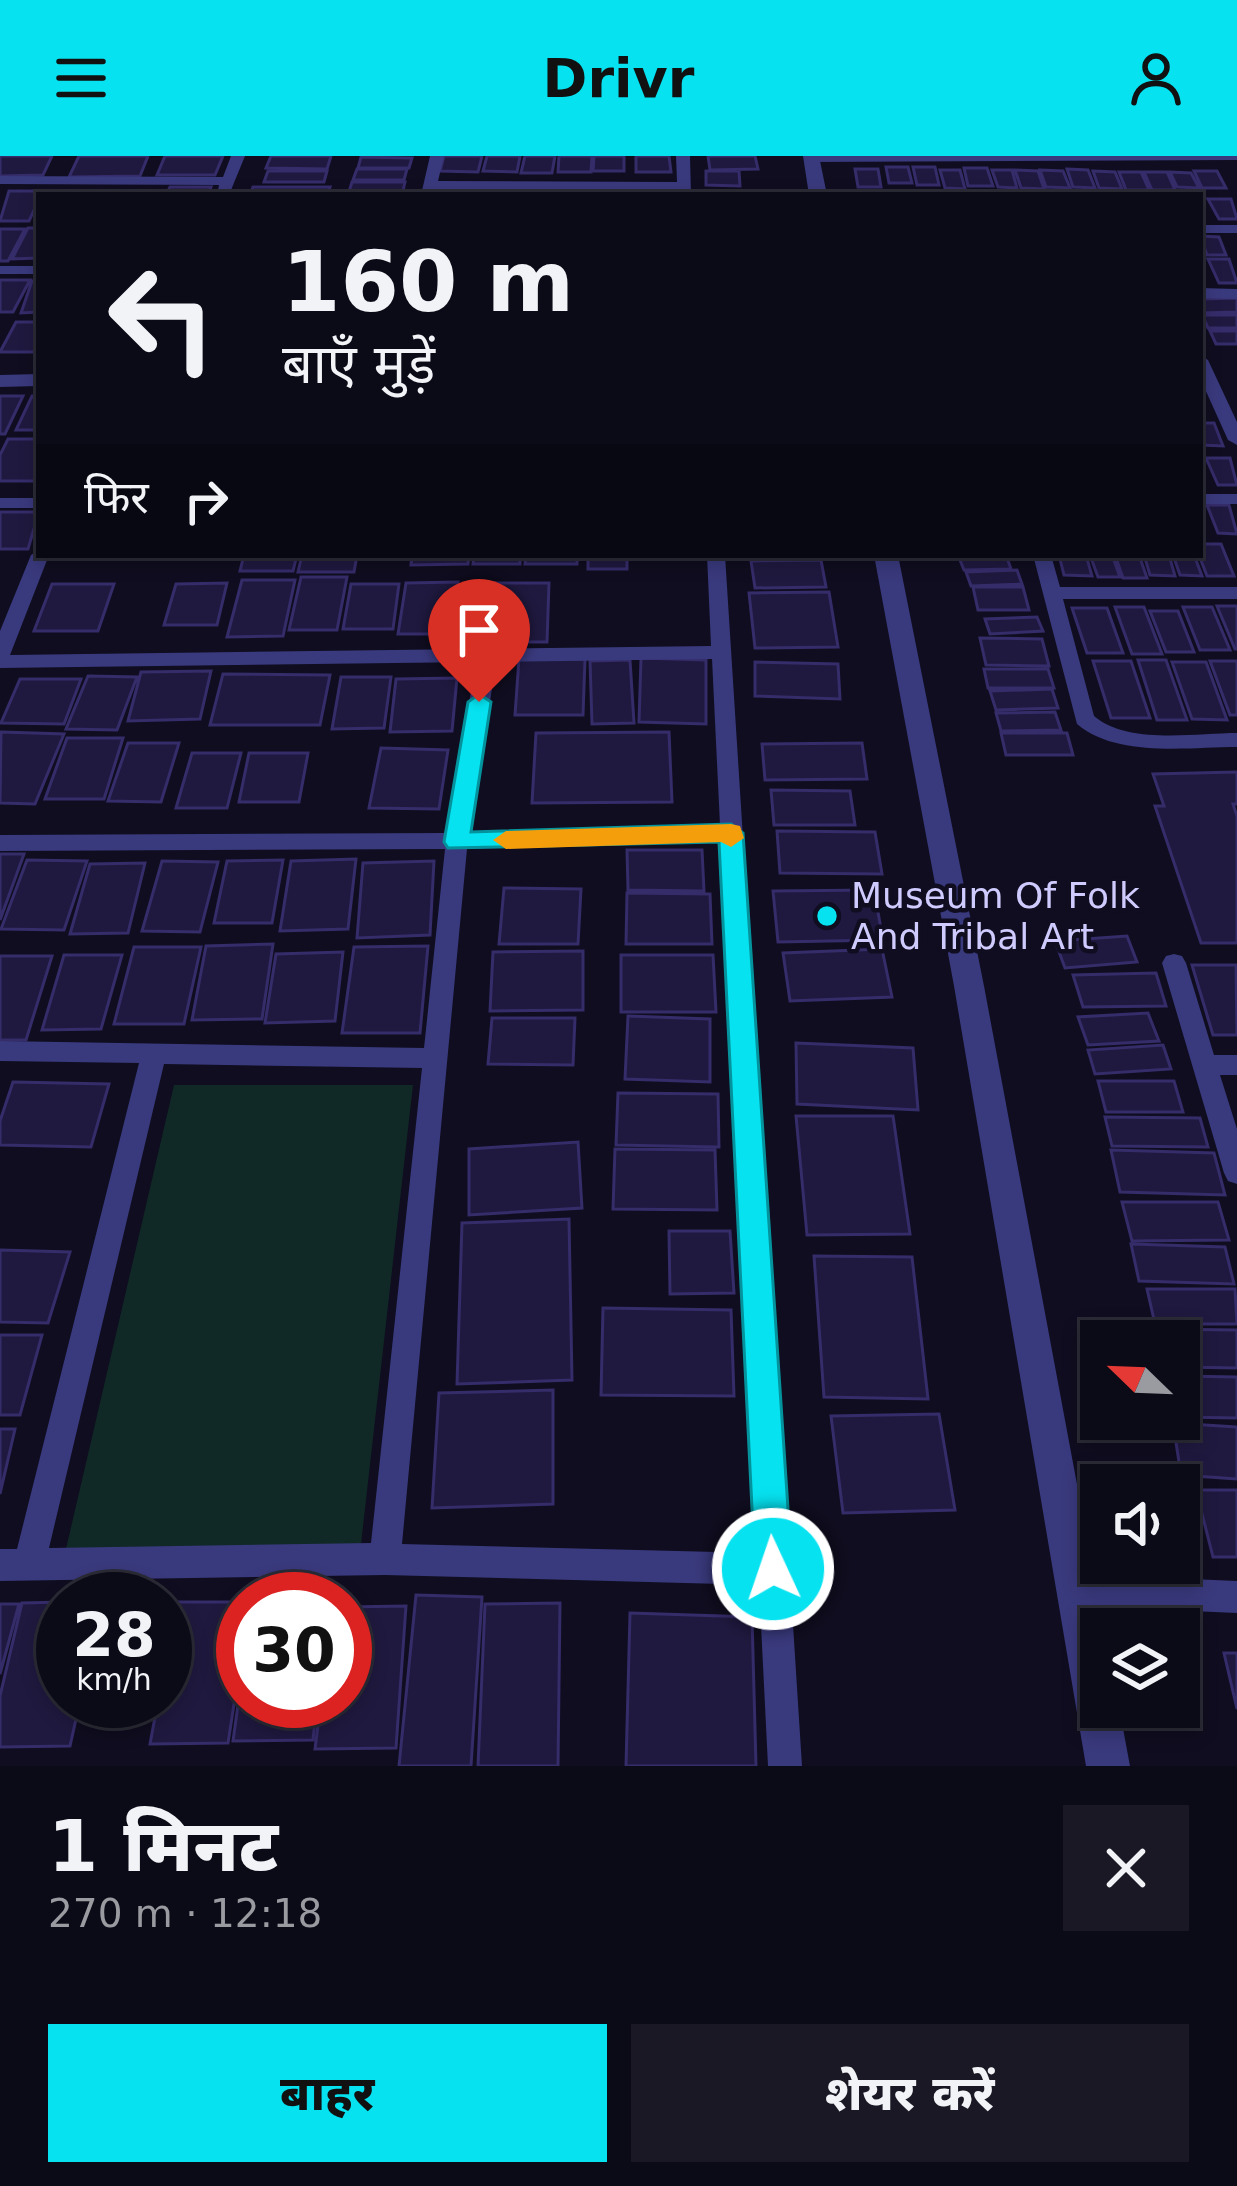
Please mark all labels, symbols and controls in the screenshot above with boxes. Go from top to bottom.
icon: menu [48,45,114,111]
icon: person [1123,45,1189,111]
text: Drivr [543,47,694,110]
text: 160 m [282,233,574,331]
icon: left [84,240,240,396]
text: बाएँ मुड़ें [282,333,435,396]
icon: right [173,468,239,534]
text: फिर [84,471,149,524]
pin [428,579,530,702]
icon: arrive [446,597,512,663]
place label: Museum Of Folk And Tribal Art [851,875,1140,957]
marker: Museum Of Folk And Tribal Art [814,903,840,929]
north arrow [1080,1320,1200,1440]
map controls [1080,1320,1200,1728]
button: sound [1080,1464,1200,1584]
position arrow [710,1506,836,1632]
speed limit sign: 30 [216,1572,372,1728]
text: 28 [72,1600,156,1670]
button: layers [1080,1608,1200,1728]
text: km/h [76,1662,152,1697]
text: 1 मिनट [48,1804,278,1888]
button: close [1063,1805,1189,1931]
text: 270 m · 12:18 [48,1891,322,1936]
button: बाहर [48,2024,607,2162]
button: शेयर करें [631,2024,1189,2162]

